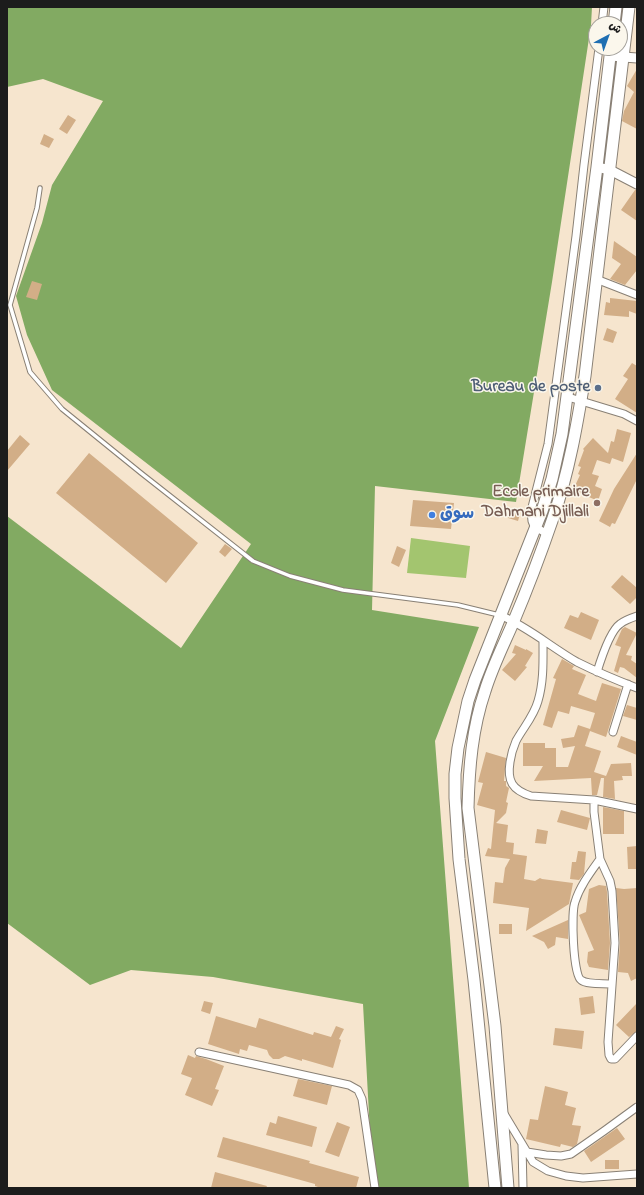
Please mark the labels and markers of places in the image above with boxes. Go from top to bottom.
place label: Bureau de poste [471,378,590,398]
marker: Bureau de poste [593,383,603,393]
place label: Ecole primaire Dahmani Djillali [481,483,589,523]
marker: Ecole primaire Dahmani Djillali [592,498,602,508]
place label: سوق [440,505,474,525]
marker: سوق [427,510,437,520]

